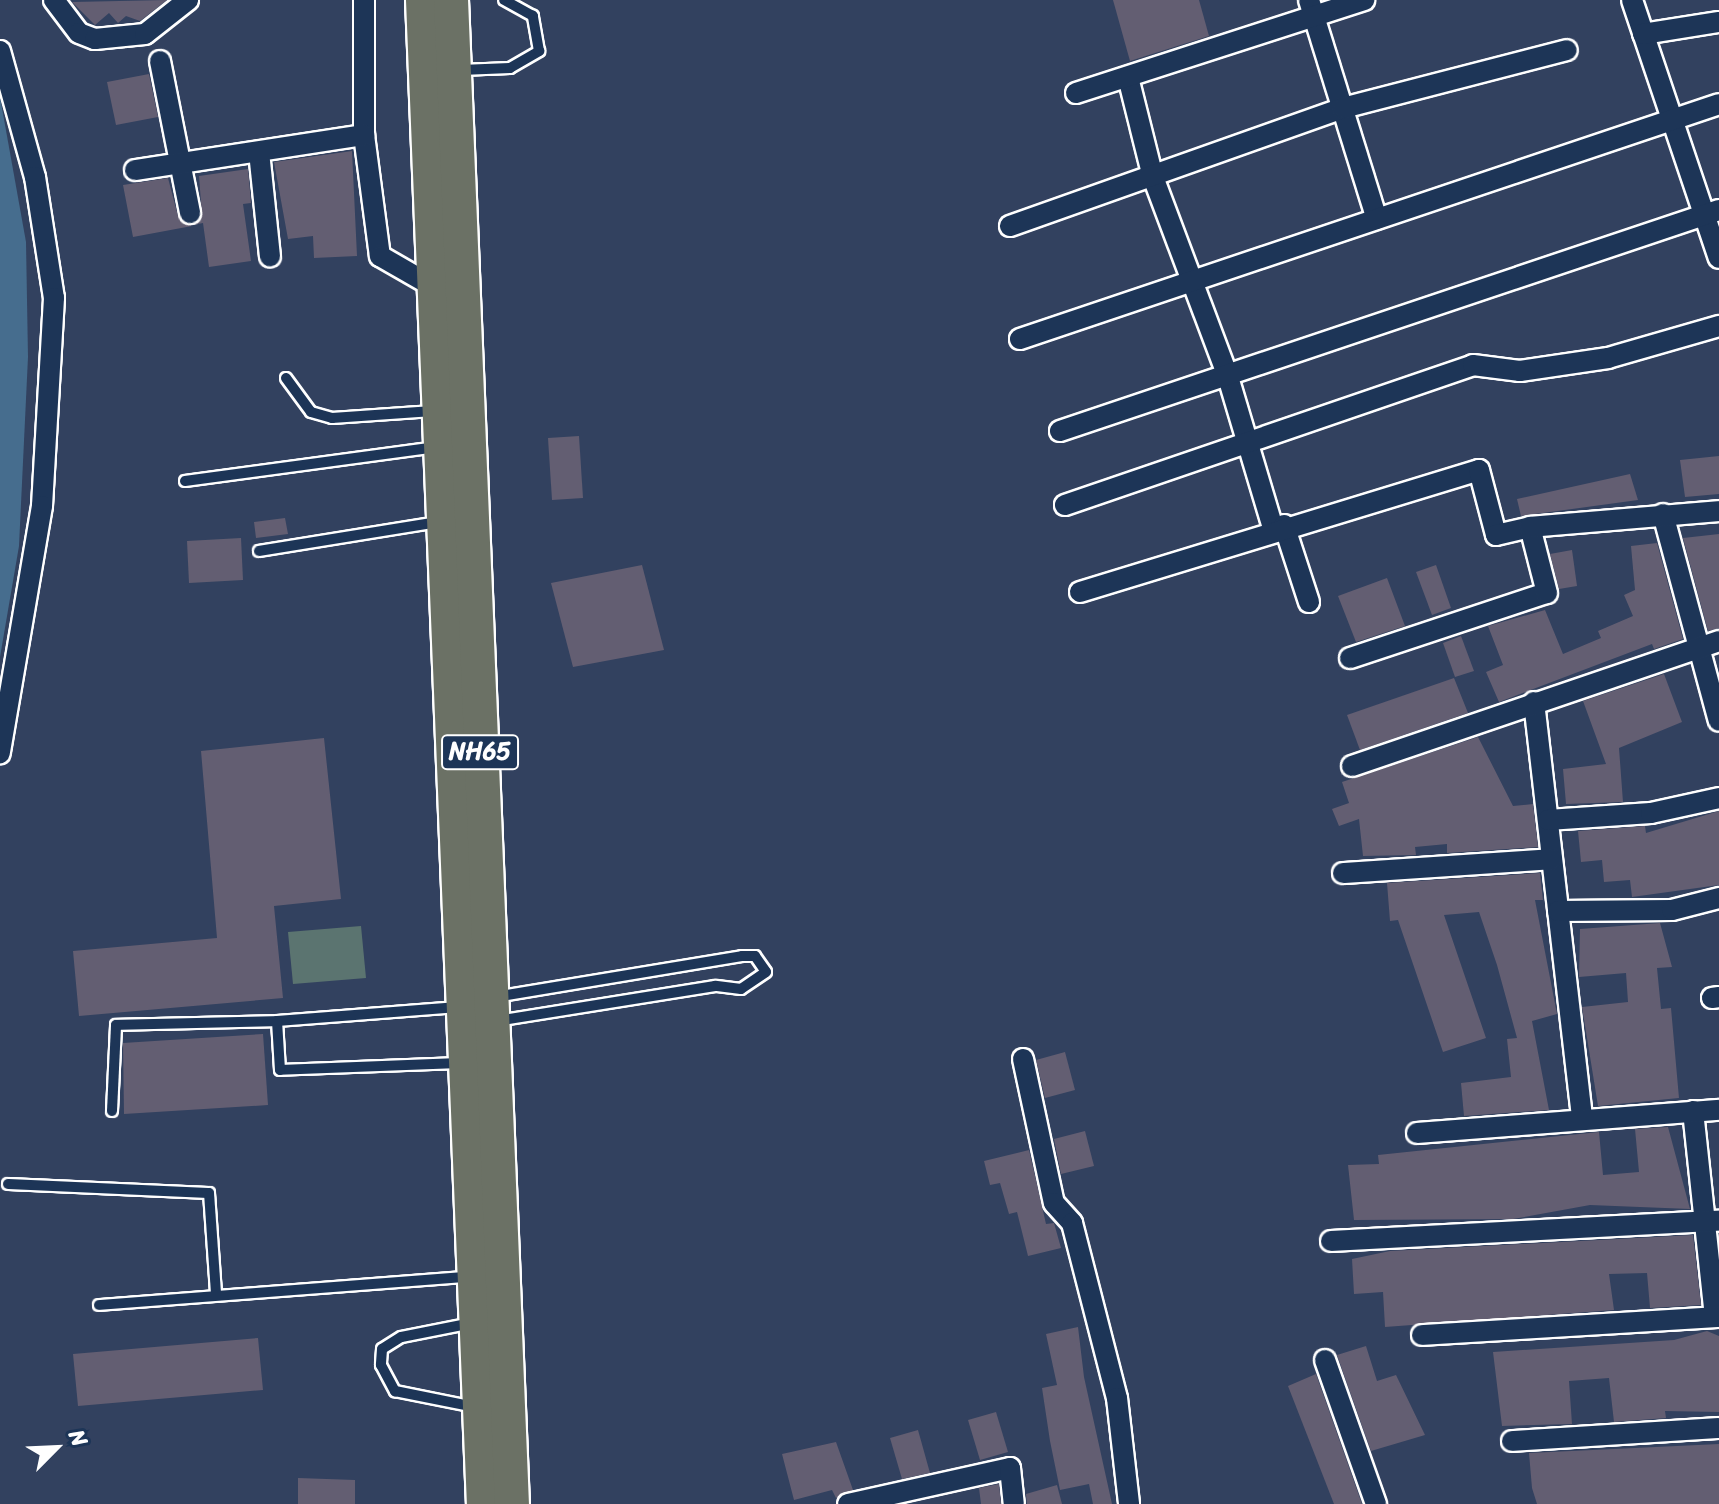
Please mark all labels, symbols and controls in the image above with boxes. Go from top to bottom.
road number: NH65 [440,732,520,772]
north arrow [16,1408,96,1488]
text: N [57,1423,99,1453]

